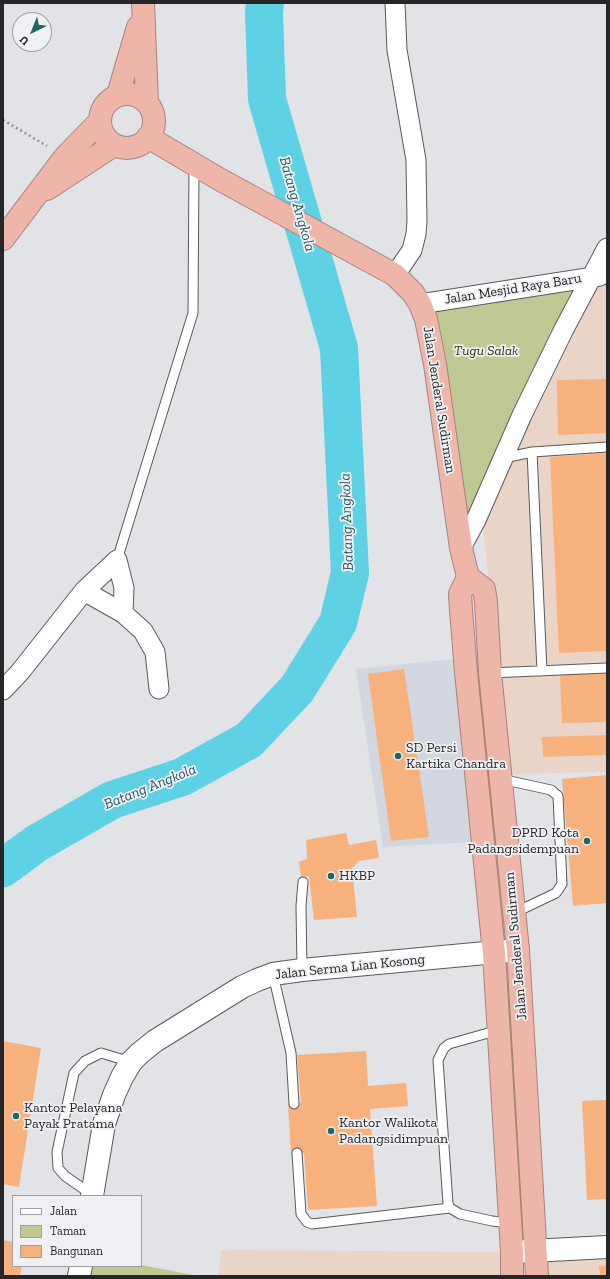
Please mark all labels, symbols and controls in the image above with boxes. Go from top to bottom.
north arrow [12,12,52,52]
text: U [17,33,31,48]
water label: Batang Angkola [275,155,319,253]
street label: Jalan Mesjid Raya Baru [443,270,583,308]
street label: Jalan Jenderal Sudirman [419,325,459,475]
park label: Tugu Salak [454,343,518,359]
water label: Batang Angkola [336,473,358,571]
place label: SD Persi Kartika Chandra [406,740,506,772]
marker: SD Persi Kartika Chandra [393,751,403,761]
water label: Batang Angkola [101,760,199,814]
place label: DPRD Kota Padangsidempuan [467,825,579,858]
marker: DPRD Kota Padangsidempuan [582,836,592,846]
place label: HKBP [339,868,375,884]
marker: HKBP [326,871,336,881]
street label: Jalan Jenderal Sudirman [501,871,531,1021]
street label: Jalan Serma Lian Kosong [274,951,426,983]
place label: Kantor Pelayana Payak Pratama [24,1100,122,1132]
marker: Kantor Pelayana Payak Pratama [11,1111,21,1121]
place label: Kantor Walikota Padangsidimpuan [339,1115,448,1148]
marker: Kantor Walikota Padangsidimpuan [326,1126,336,1136]
legend [12,1195,142,1267]
text: Jalan [50,1204,77,1218]
text: Taman [50,1224,86,1238]
text: Bangunan [50,1244,103,1258]

